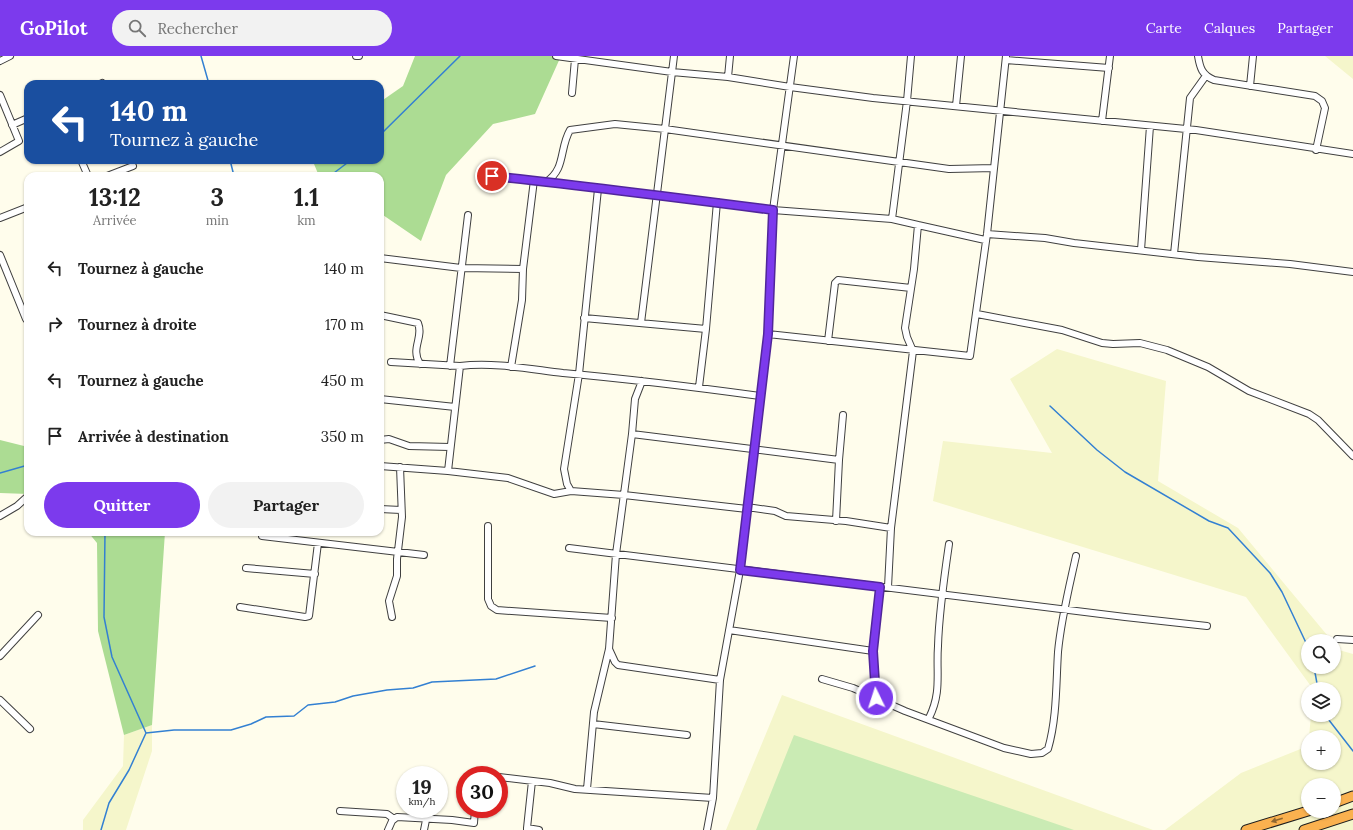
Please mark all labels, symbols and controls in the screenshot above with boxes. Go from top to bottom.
search box [112,10,392,46]
text: GoPilot [20,16,88,40]
icon: search [126,17,148,39]
text: Rechercher [158,19,238,38]
text: Carte [1146,19,1182,37]
text: Calques [1204,19,1255,37]
text: Partager [1277,19,1333,37]
text: 140 m [110,93,188,129]
icon: left [44,96,96,148]
text: Tournez à gauche [110,128,258,151]
pin [475,159,509,193]
icon: arrive [481,165,503,187]
text: 13:12 [89,182,141,213]
text: 3 [211,182,224,213]
text: 1.1 [294,182,319,213]
text: Arrivée [93,212,137,229]
text: min [206,212,229,229]
text: km [297,212,316,229]
icon: left [44,257,66,279]
text: Tournez à gauche [78,259,204,278]
text: 140 m [324,259,364,278]
icon: right [44,313,66,335]
text: Tournez à droite [78,315,197,334]
text: 170 m [325,315,364,334]
icon: left [44,369,66,391]
text: Tournez à gauche [78,371,204,390]
text: 450 m [321,371,364,390]
icon: arrive [44,425,66,447]
text: Arrivée à destination [78,427,229,446]
text: 350 m [321,427,364,446]
button: Quitter [44,482,200,528]
button: Partager [208,482,364,528]
map controls [1301,634,1341,818]
button: search [1301,634,1341,674]
position arrow [855,677,897,719]
button: layers [1301,682,1341,722]
button: + [1301,730,1341,770]
speed limit sign: 30 [456,766,508,818]
text: 19 [412,774,432,799]
button: − [1301,778,1341,818]
text: km/h [408,795,436,808]
one-way arrow [1271,817,1283,823]

